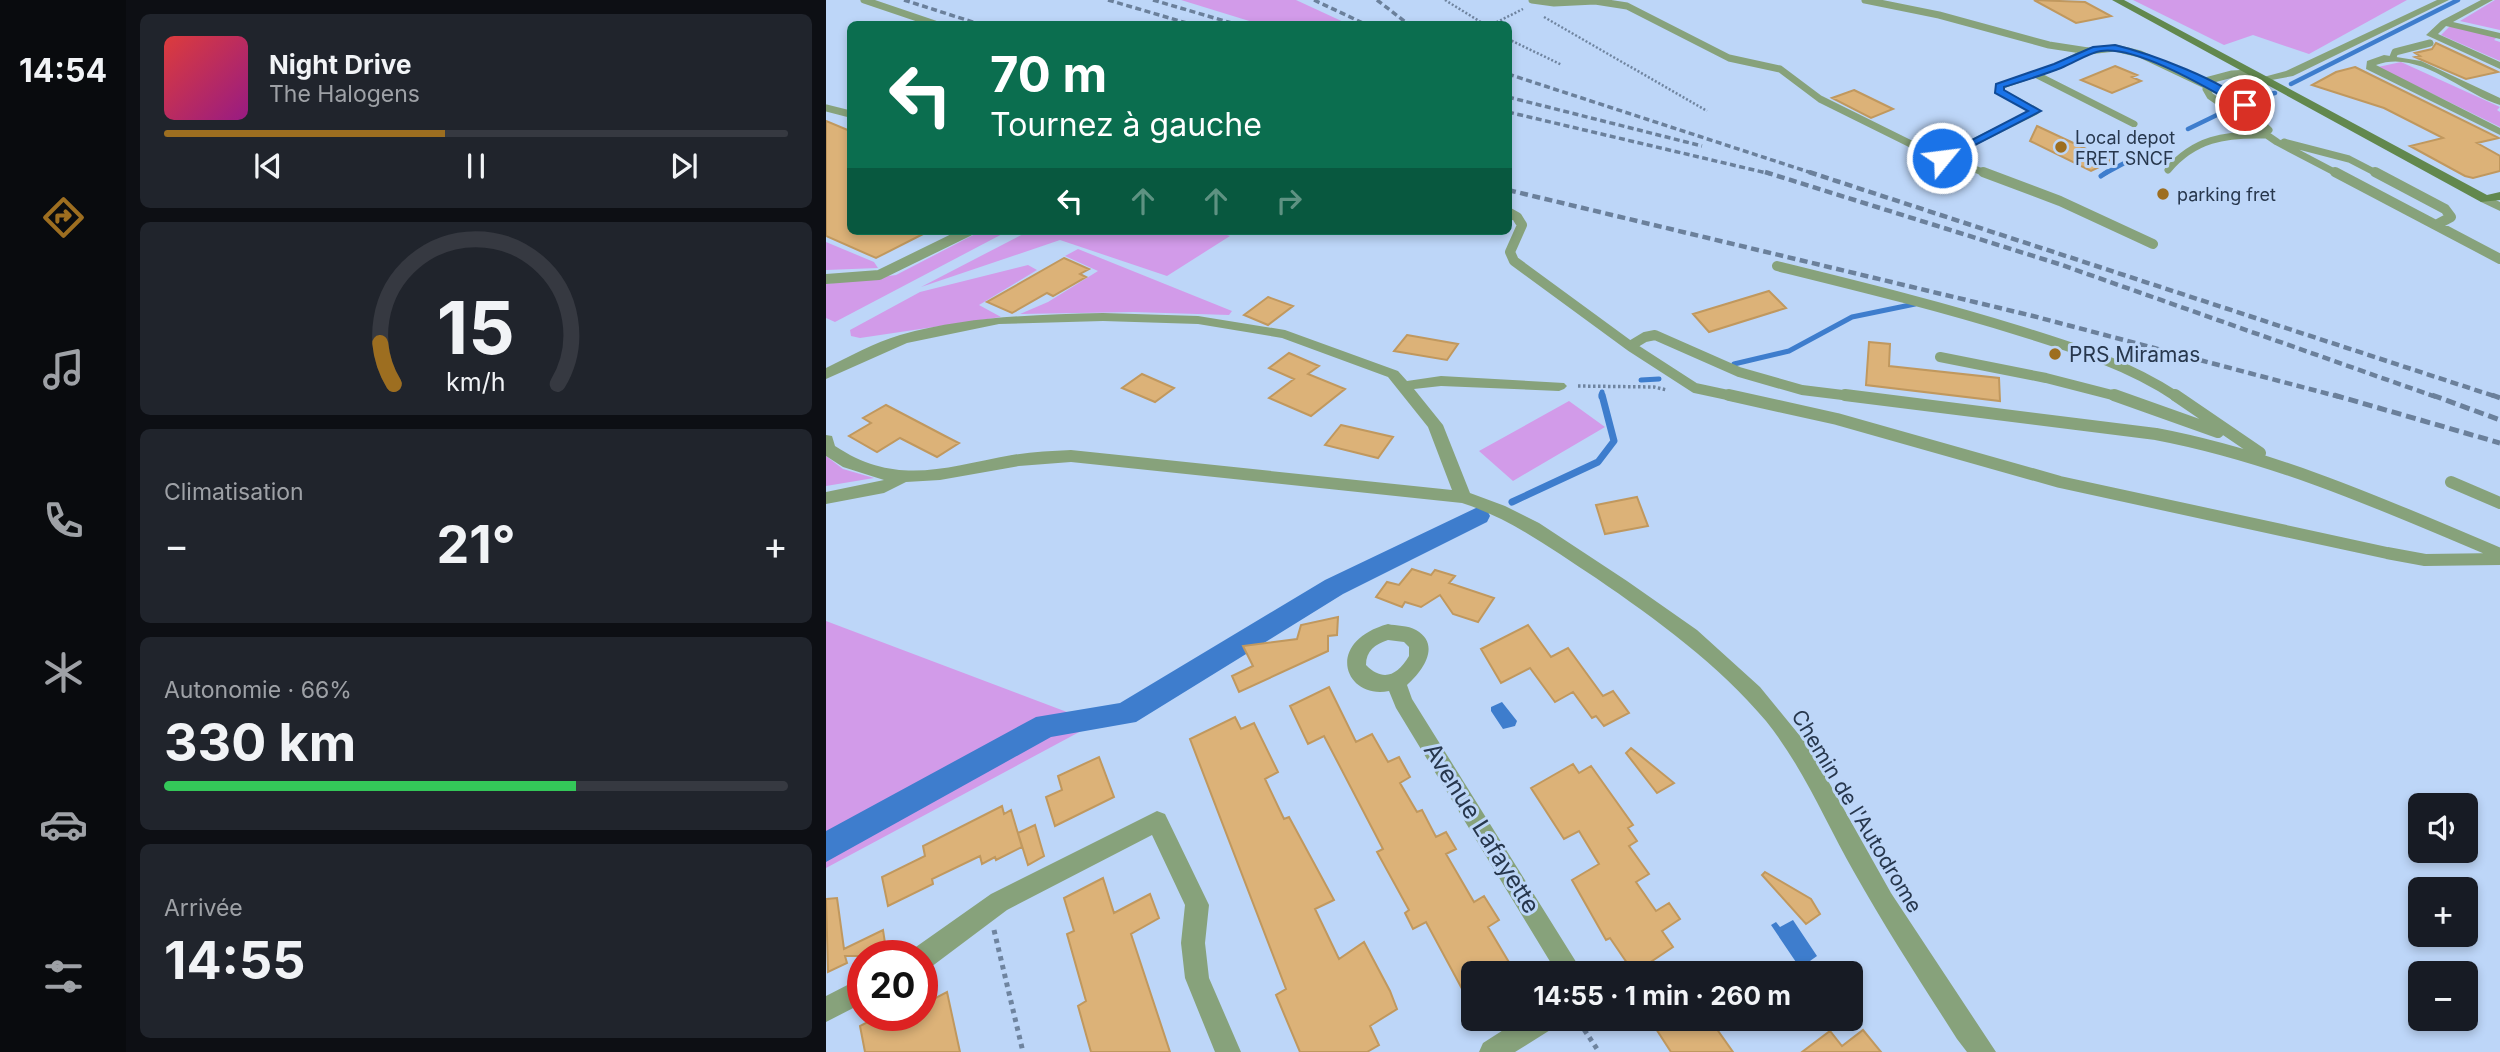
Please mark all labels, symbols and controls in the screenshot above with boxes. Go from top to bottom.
text: 70 m [990,45,1107,104]
text: Night Drive [269,49,411,80]
icon: left [875,49,966,140]
text: 14:54 [19,51,107,90]
pin [2215,75,2275,135]
text: The Halogens [269,80,420,108]
icon: arrive [2226,86,2264,124]
text: Tournez à gauche [990,105,1262,144]
position arrow [1905,121,1979,195]
place label: Local depot FRET SNCF [2075,127,2175,169]
marker: Local depot FRET SNCF [2053,139,2069,155]
icon: previous [249,147,287,185]
icon: pause [457,147,495,185]
icon: next [665,147,703,185]
icon: left [1051,182,1089,220]
icon: ahead [1124,182,1162,220]
icon: ahead [1197,182,1235,220]
icon: right [1270,182,1308,220]
place label: parking fret [2177,184,2276,205]
marker: parking fret [2155,186,2171,202]
icon: directions [39,193,88,242]
text: 15 [437,284,515,373]
place label: PRS Miramas [2069,342,2200,367]
icon: music [39,345,88,394]
marker: PRS Miramas [2047,346,2063,362]
text: km/h [446,367,506,397]
text: Climatisation [164,478,304,506]
icon: phone [39,496,88,545]
text: 21° [436,513,516,576]
text: − [164,522,189,568]
text: + [763,522,788,568]
icon: climate [39,648,88,697]
text: Autonomie · 66% [164,676,352,704]
street label: Chemin de l'Autodrome [1786,705,1928,917]
text: 330 km [164,711,356,774]
street label: Avenue Lafayette [1418,737,1546,919]
map controls [2408,793,2478,1031]
button: sound [2408,793,2478,863]
icon: car [39,800,88,849]
button: + [2408,877,2478,947]
text: Arrivée [164,894,243,922]
text: 14:55 [164,929,305,992]
speed limit sign: 20 [847,940,938,1031]
icon: filters [39,952,88,1001]
button: − [2408,961,2478,1031]
text: 14:55 · 1 min · 260 m [1533,980,1791,1011]

